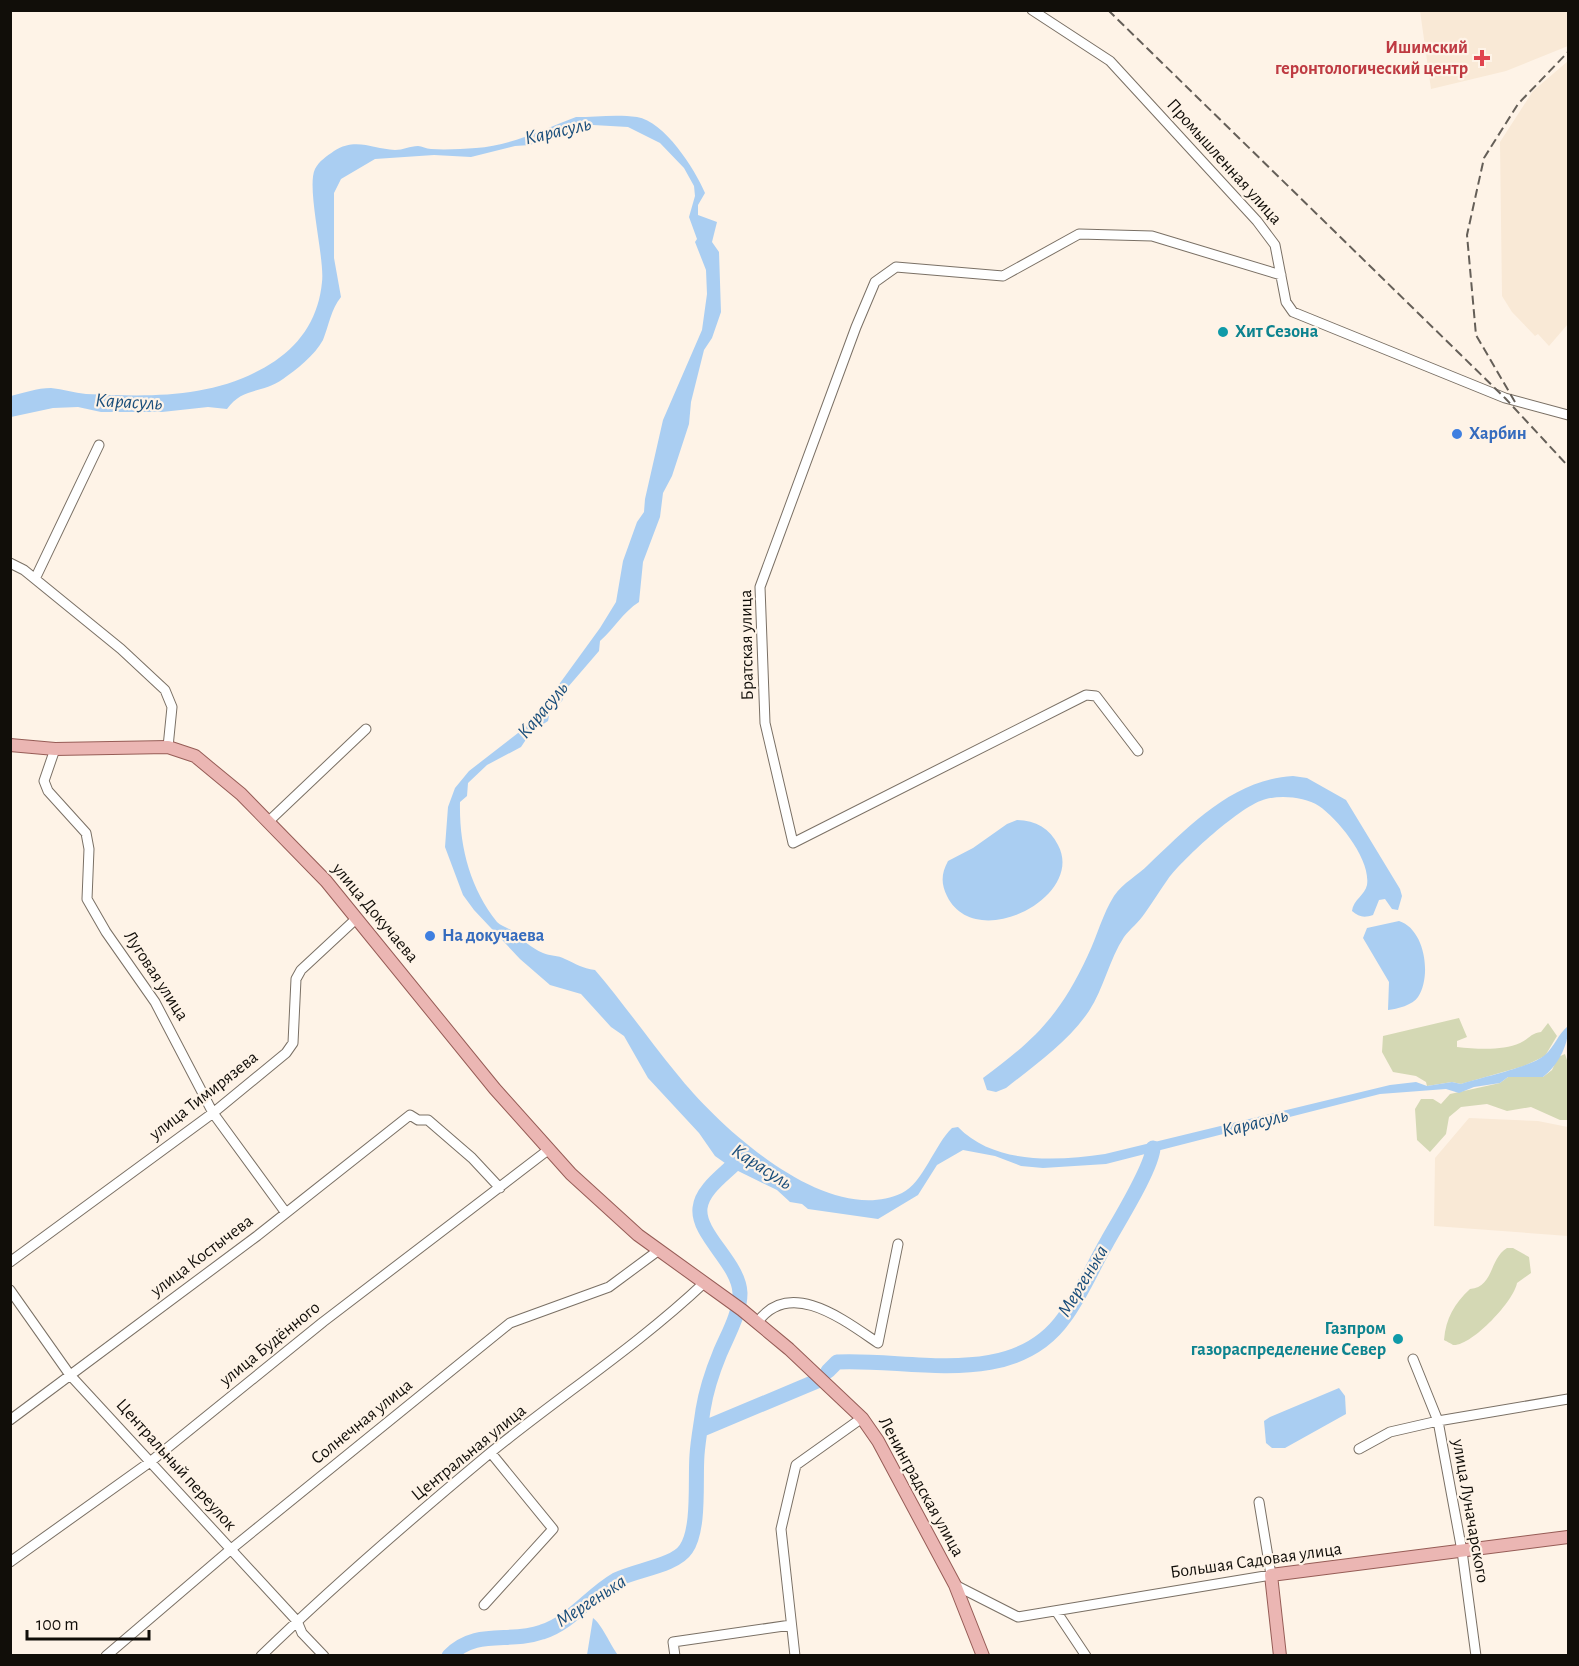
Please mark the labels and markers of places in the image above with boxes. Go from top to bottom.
place label: Ишимский геронтологический центр [1275,39,1468,78]
marker: Ишимский геронтологический центр [1473,49,1491,67]
place label: Хит Сезона [1235,323,1319,341]
marker: Хит Сезона [1216,325,1230,339]
place label: Харбин [1469,425,1527,443]
marker: Харбин [1450,427,1464,441]
place label: На докучаева [442,927,545,945]
marker: На докучаева [423,929,437,943]
place label: Газпром газораспределение Север [1191,1320,1386,1359]
marker: Газпром газораспределение Север [1391,1332,1405,1346]

